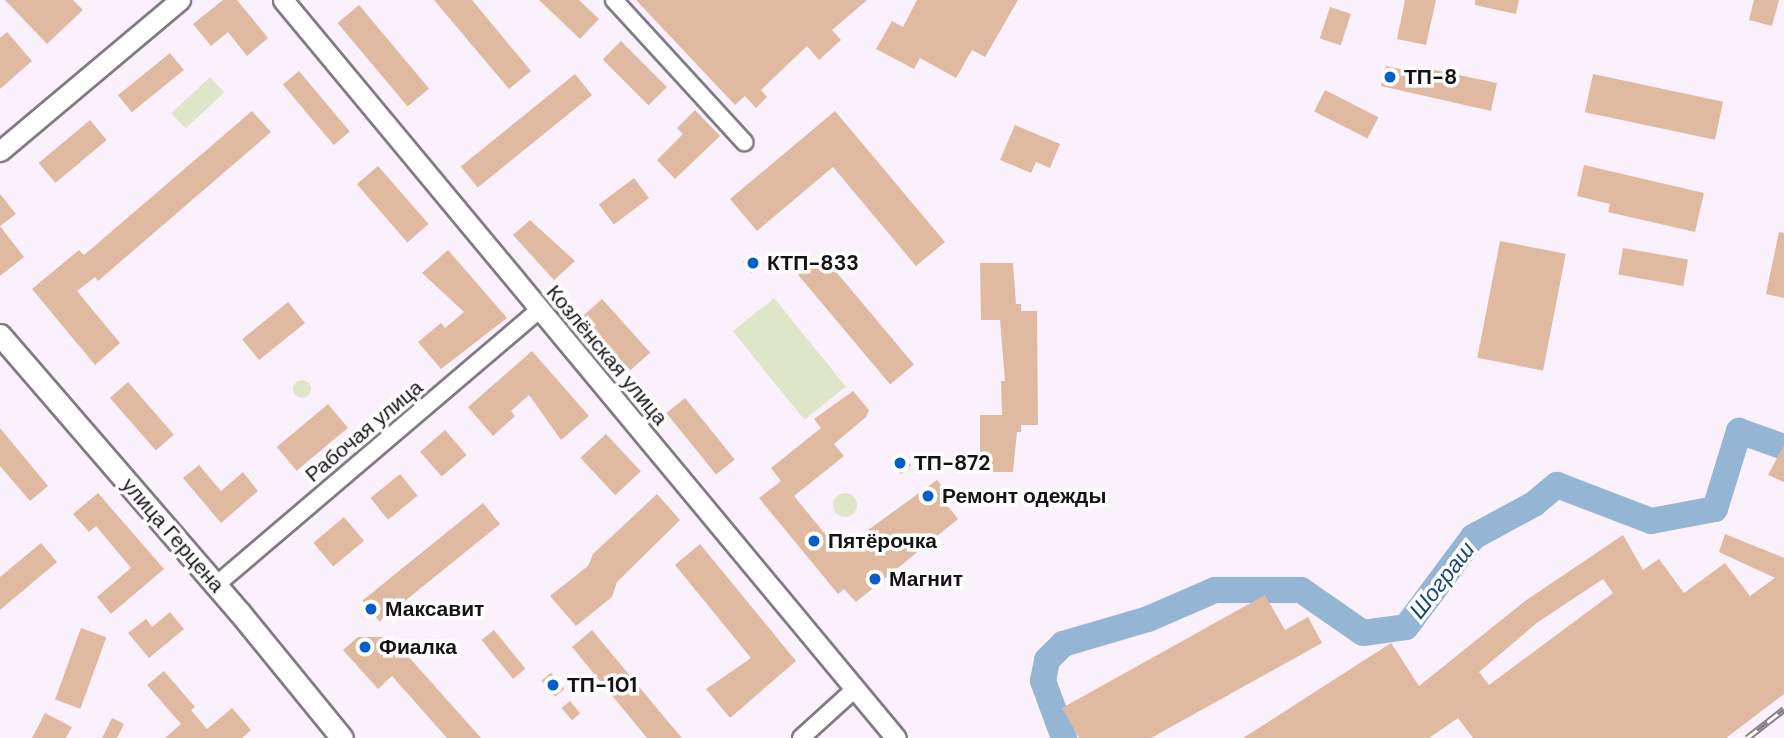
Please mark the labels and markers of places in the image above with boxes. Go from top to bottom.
place label: ТП-8 [1404,64,1457,90]
marker: ТП-8 [1382,69,1398,85]
place label: КТП-833 [767,250,859,276]
marker: КТП-833 [745,255,761,271]
place label: ТП-872 [914,450,990,476]
marker: ТП-872 [892,455,908,471]
place label: Ремонт одежды [942,483,1106,509]
marker: Ремонт одежды [920,488,936,504]
place label: Пятёрочка [828,528,937,554]
marker: Пятёрочка [806,533,822,549]
place label: Магнит [889,566,963,592]
marker: Магнит [867,571,883,587]
place label: Максавит [385,596,484,622]
marker: Максавит [363,601,379,617]
place label: Фиалка [379,634,457,660]
marker: Фиалка [357,639,373,655]
place label: ТП-101 [567,672,637,698]
marker: ТП-101 [545,677,561,693]

